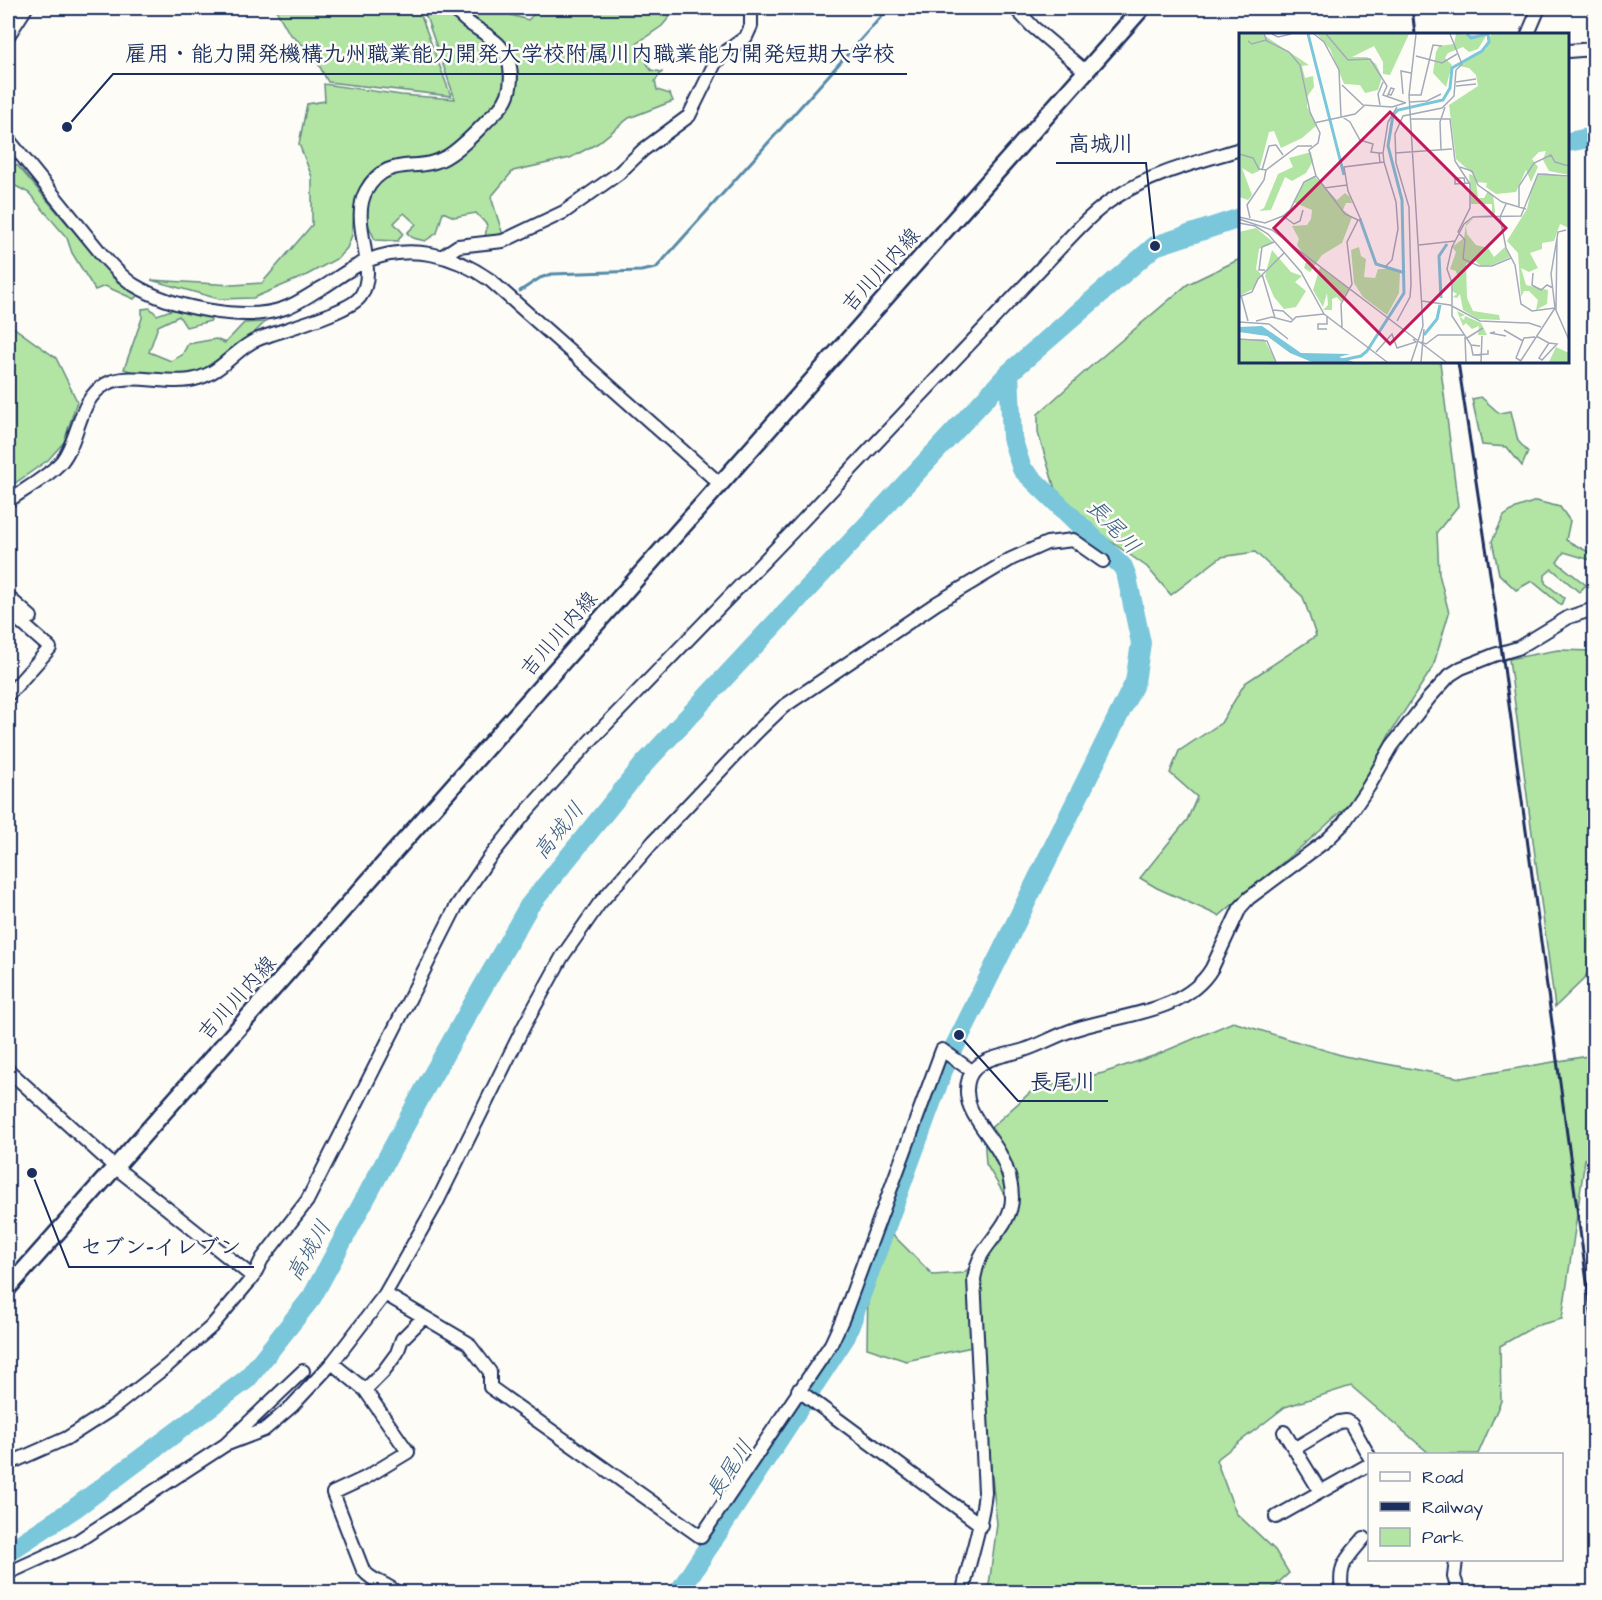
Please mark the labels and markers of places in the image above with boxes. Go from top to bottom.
callout: 雇用・能力開発機構九州職業能力開発大学校附属川内職業能力開発短期大学校 [113,34,907,74]
callout: 高城川 [1056,123,1146,163]
callout: 長尾川 [1018,1061,1108,1101]
callout: セブン-イレブン [69,1227,254,1267]

